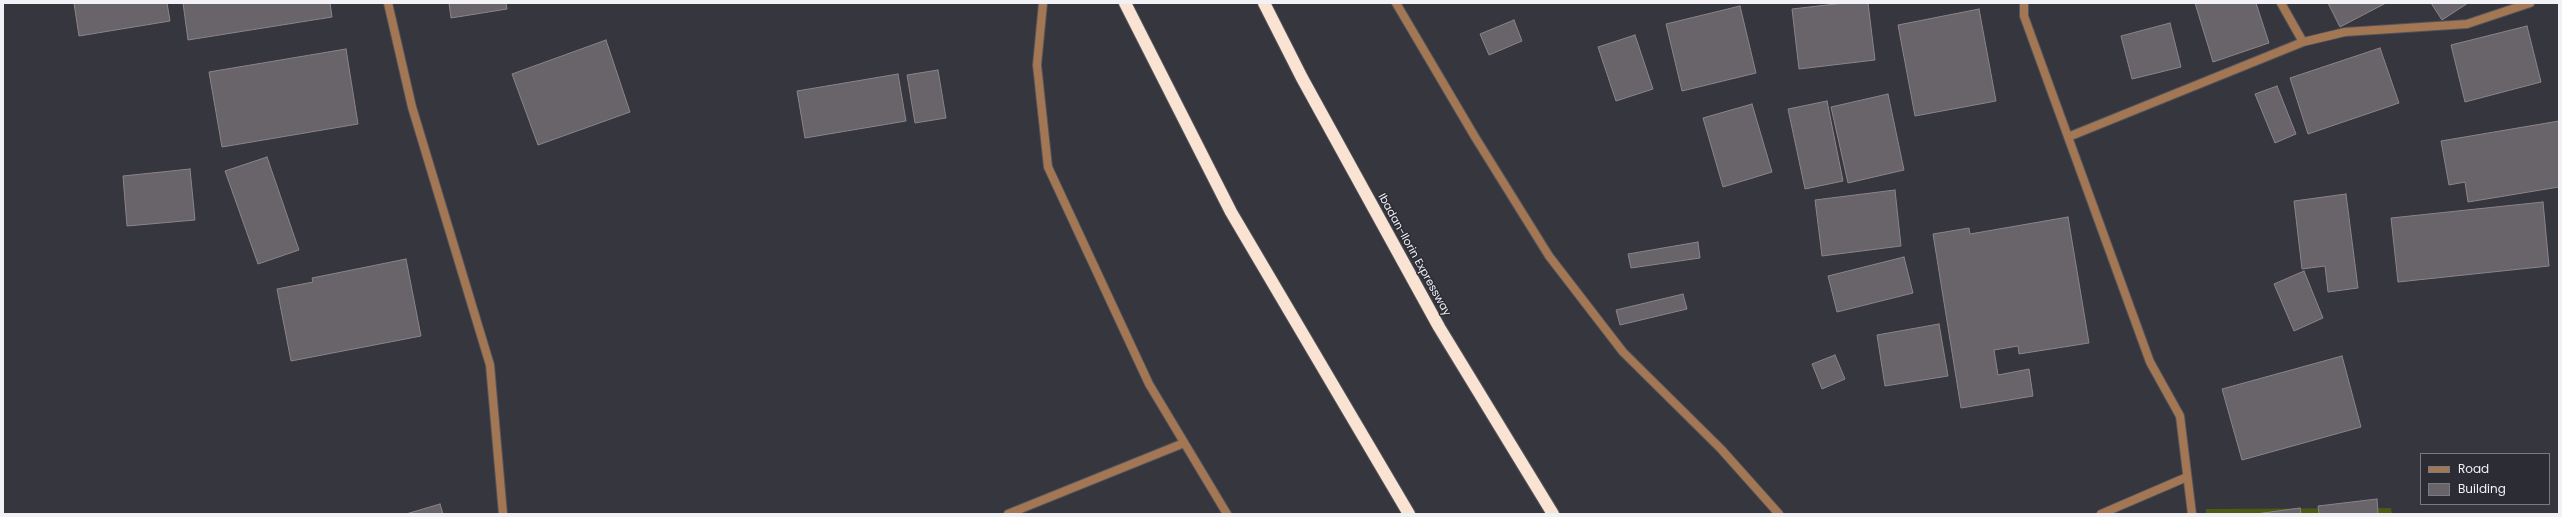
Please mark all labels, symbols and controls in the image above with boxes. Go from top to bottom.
street label: Ibadan-Ilorin Expressway [1375,191,1453,319]
legend [2420,453,2550,505]
text: Road [2458,460,2489,477]
text: Building [2458,480,2506,497]

